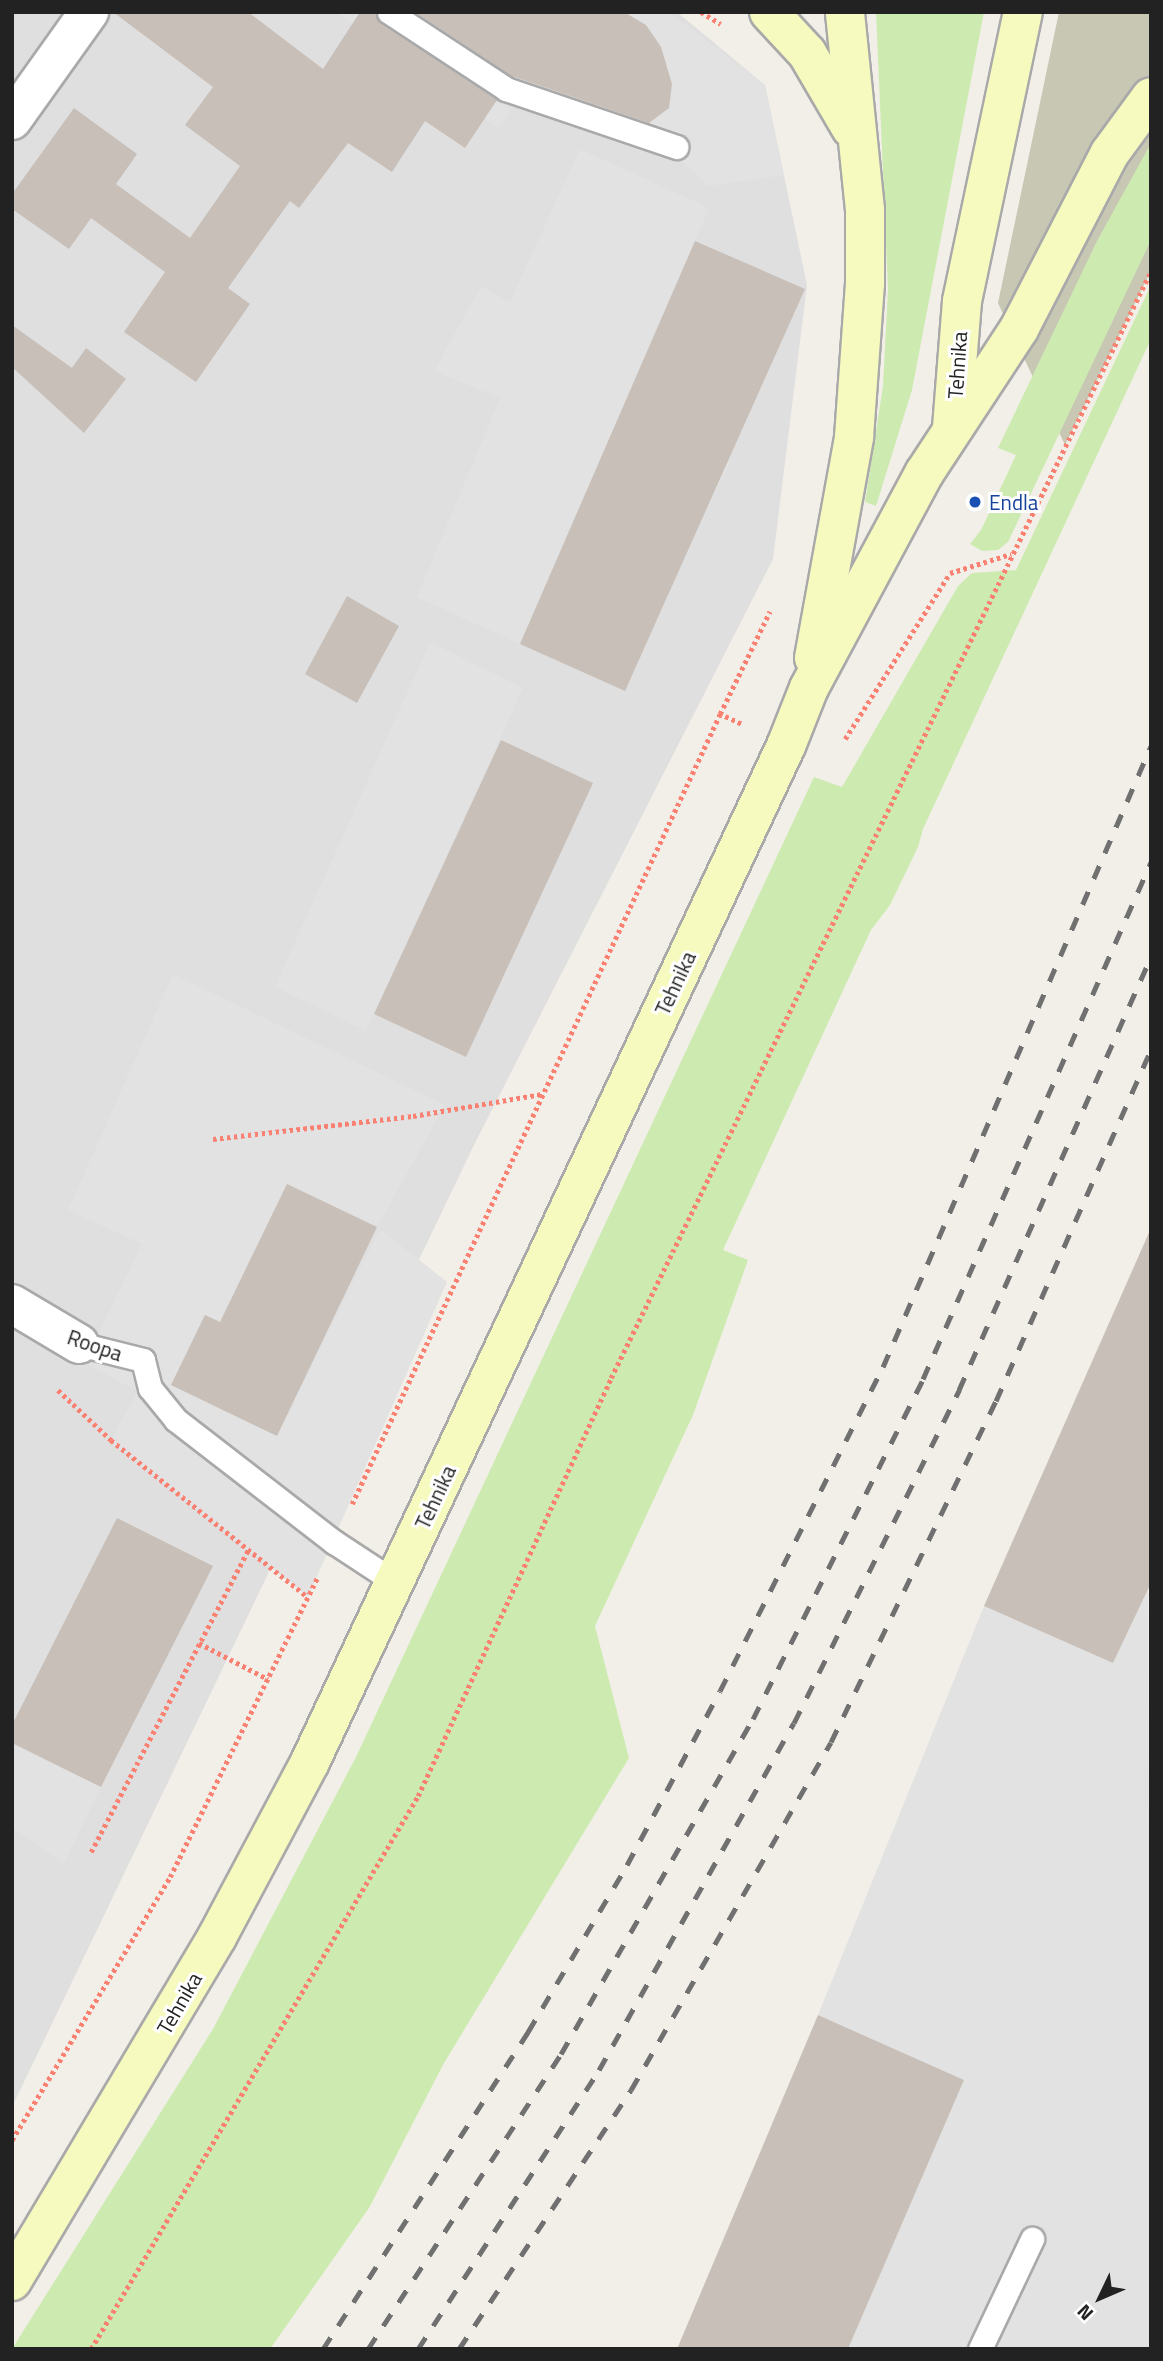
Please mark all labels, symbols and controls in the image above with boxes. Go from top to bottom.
street label: Tehnika [942,330,972,400]
place label: Endla [989,489,1038,515]
marker: Endla [967,494,983,510]
street label: Tehnika [649,947,701,1019]
street label: Roopa [64,1324,126,1366]
street label: Tehnika [409,1461,461,1533]
street label: Tehnika [151,1968,207,2038]
north arrow [1065,2263,1135,2333]
text: N [1070,2298,1100,2328]

